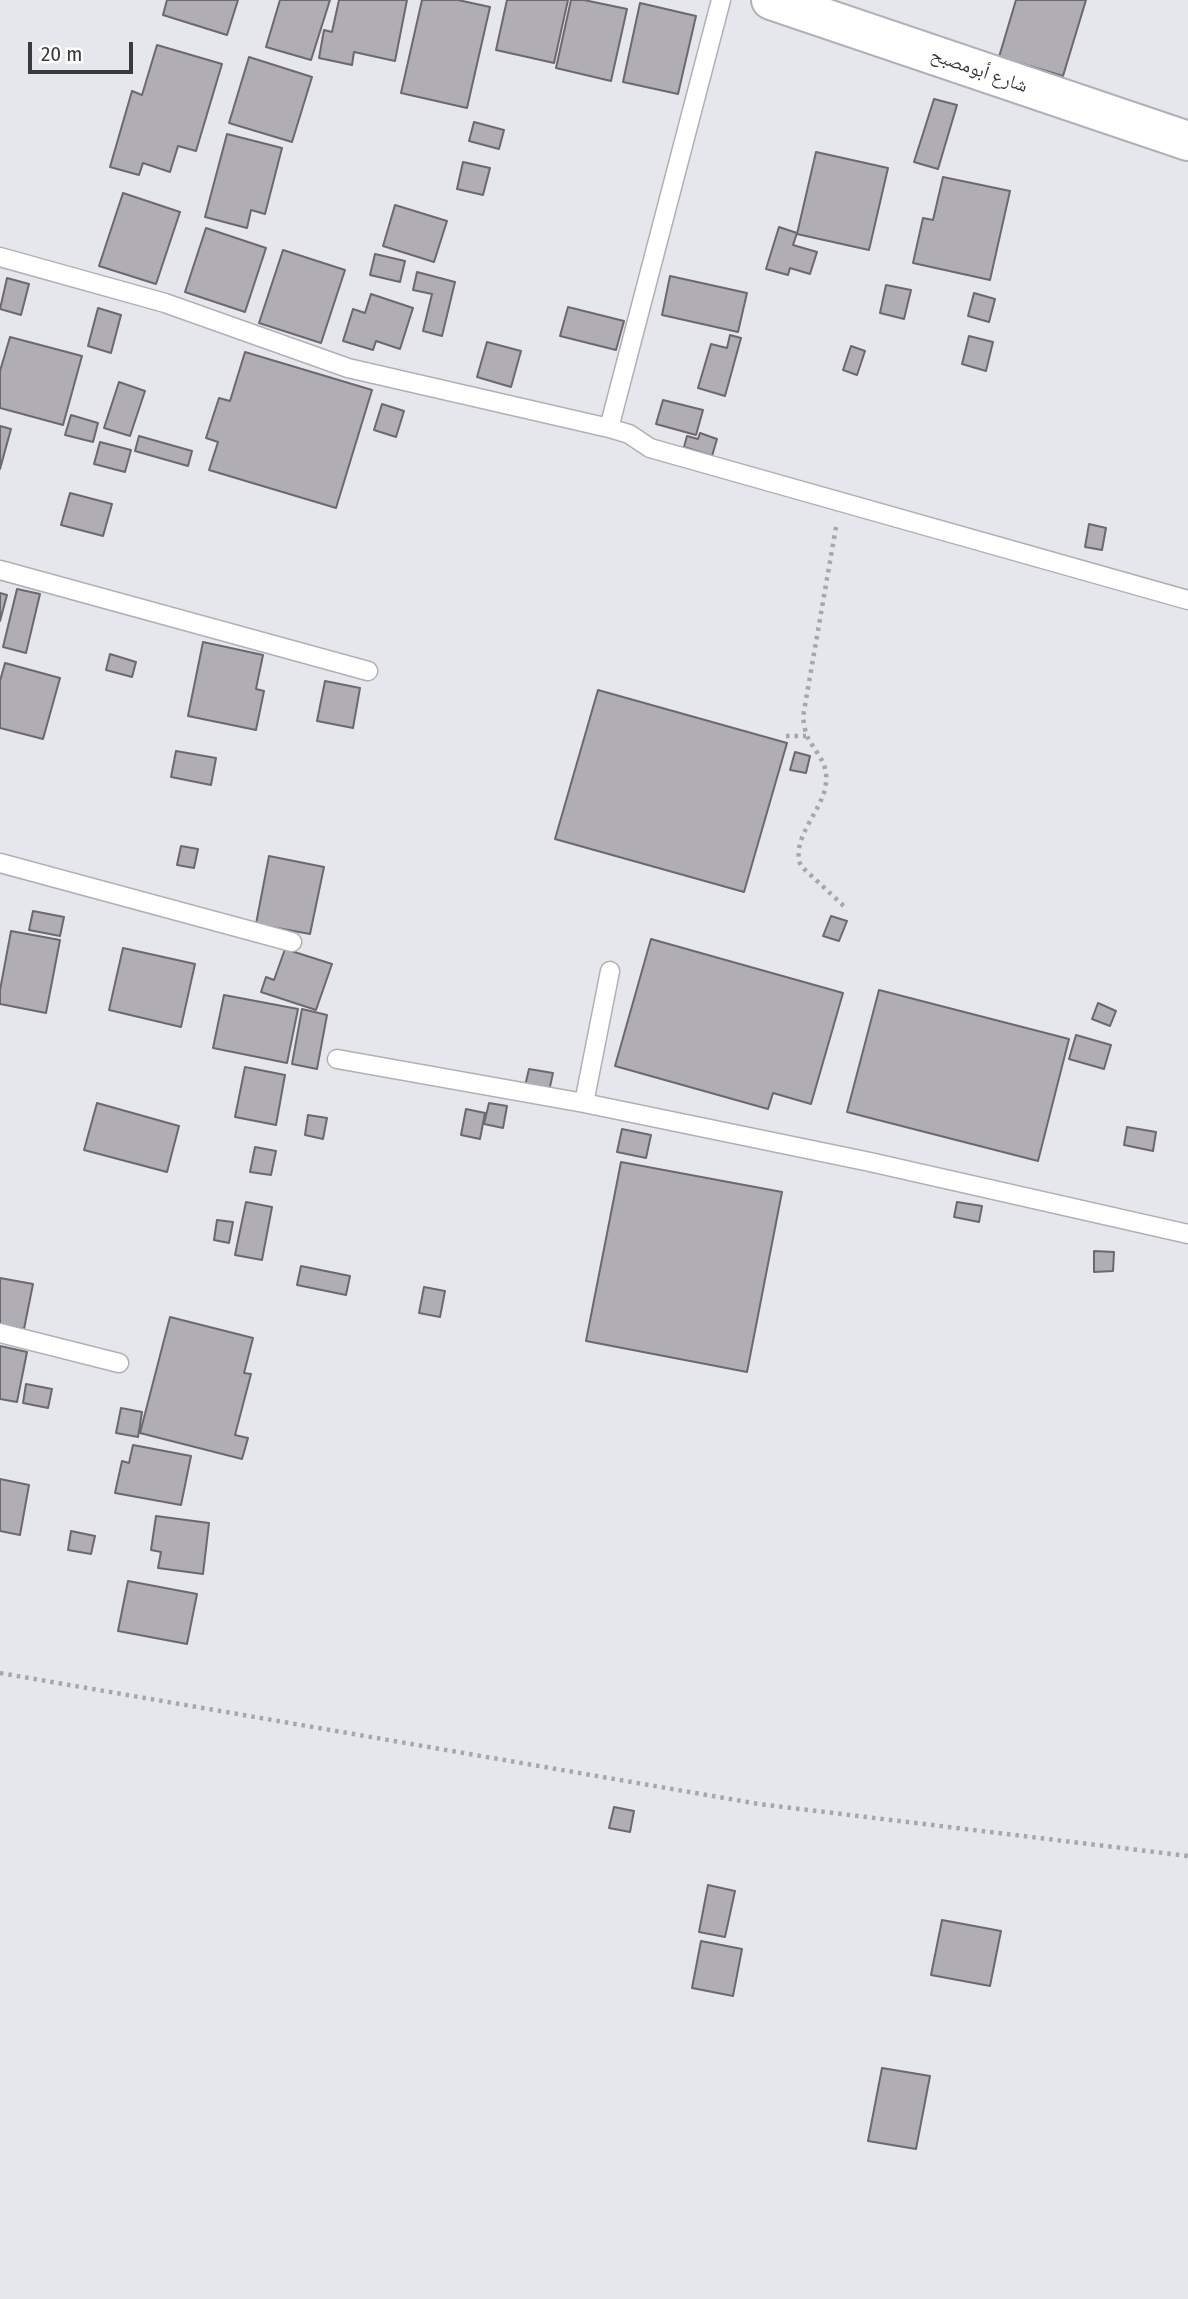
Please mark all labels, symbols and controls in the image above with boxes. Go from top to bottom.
scale bar [32,28,136,72]
text: 20 m [41,41,82,67]
street label: شارع أبومصبح [928,44,1030,98]

